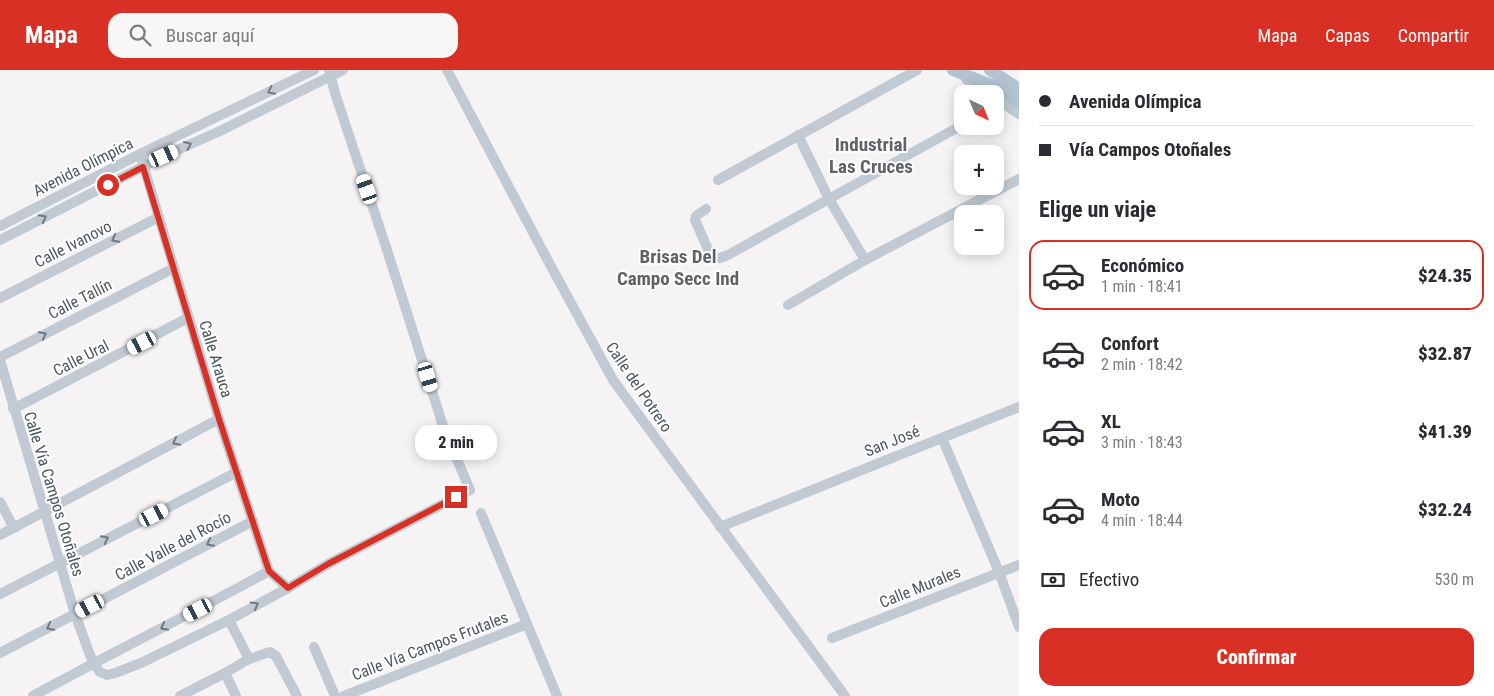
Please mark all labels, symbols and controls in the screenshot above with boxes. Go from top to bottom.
search box [108,13,458,58]
text: Mapa [25,21,78,49]
icon: search [126,21,154,49]
text: Buscar aquí [166,24,254,47]
text: Mapa [1258,25,1297,46]
text: Capas [1325,25,1370,46]
text: Compartir [1398,25,1469,46]
one-way arrow [267,85,276,95]
north arrow [954,85,1004,135]
map controls [954,85,1004,255]
text: Avenida Olímpica [1069,90,1201,113]
district label: Industrial Las Cruces [829,133,913,178]
street label: Avenida Olímpica [30,134,136,200]
text: Vía Campos Otoñales [1069,138,1231,161]
one-way arrow [183,140,192,151]
car [147,143,180,169]
button: + [954,145,1004,195]
car [355,172,378,206]
route start [97,174,119,196]
text: Elige un viaje [1039,197,1156,222]
button: − [954,205,1004,255]
one-way arrow [38,214,47,224]
street label: Calle Ivanovo [31,216,115,272]
one-way arrow [112,233,121,243]
district label: Brisas Del Campo Secc Ind [617,245,739,290]
icon: car [1041,253,1086,298]
text: Económico [1101,254,1184,277]
text: $24.35 [1418,264,1472,287]
street label: Calle Tallín [45,275,115,323]
text: 1 min · 18:41 [1101,277,1183,296]
street label: Calle Arauca [195,318,237,400]
car [125,330,158,356]
one-way arrow [38,331,47,341]
icon: car [1041,331,1086,376]
text: Confort [1101,332,1159,355]
street label: Calle Ural [50,336,112,380]
street label: Calle del Potrero [602,338,676,436]
text: $32.87 [1418,342,1472,365]
text: 2 min · 18:42 [1101,355,1183,374]
car [416,360,439,394]
street label: Calle Vía Campos Otoñales [20,409,88,579]
icon: car [1041,409,1086,454]
text: XL [1101,410,1121,433]
text: $41.39 [1418,420,1472,443]
street label: San José [862,421,922,461]
callout: 2 min [415,424,497,460]
text: 2 min [438,433,474,452]
text: 3 min · 18:43 [1101,433,1183,452]
one-way arrow [172,435,181,445]
route end [445,486,467,508]
icon: car [1041,487,1086,532]
text: Moto [1101,488,1140,511]
text: $32.24 [1418,498,1472,521]
car [137,502,170,528]
street label: Calle Valle del Rocío [112,507,234,585]
text: 4 min · 18:44 [1101,511,1183,530]
one-way arrow [100,535,109,545]
one-way arrow [206,537,215,547]
street label: Calle Murales [877,562,963,612]
icon: cash [1039,566,1067,594]
text: Efectivo [1079,568,1139,591]
text: 530 m [1435,570,1474,589]
car [73,592,106,620]
car [181,597,214,623]
one-way arrow [249,601,258,611]
street label: Calle Vía Campos Frutales [349,607,511,685]
one-way arrow [46,621,55,631]
one-way arrow [160,621,169,631]
button: Confirmar [1039,628,1474,686]

